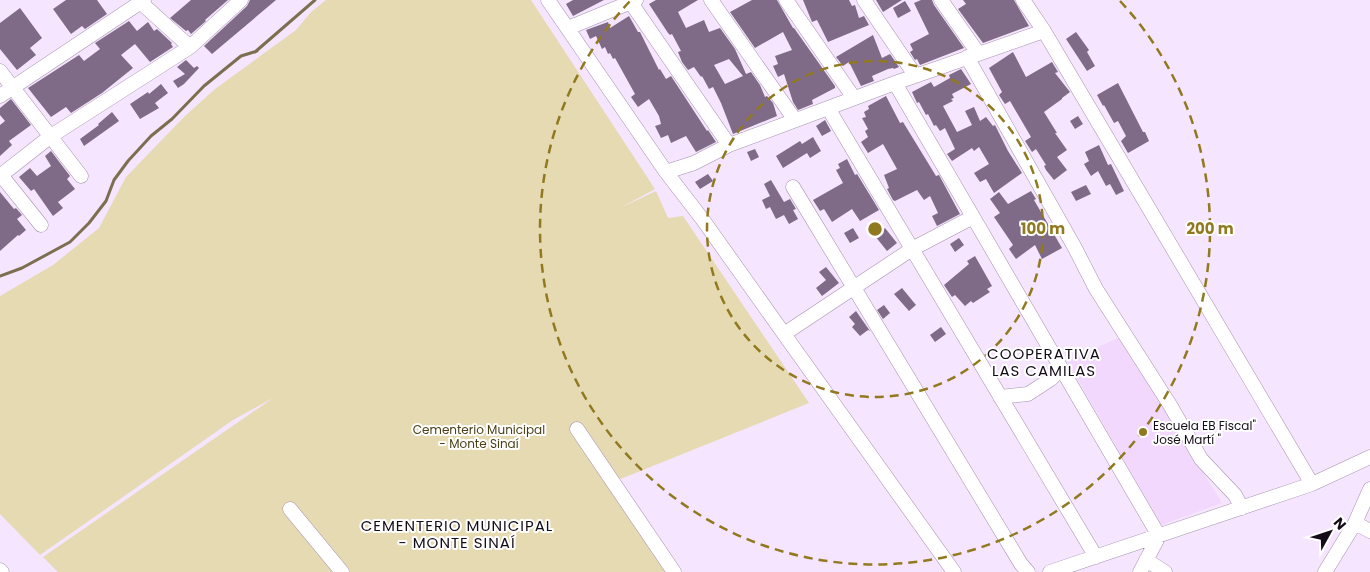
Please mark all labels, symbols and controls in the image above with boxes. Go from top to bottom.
text: 100 m [1021,218,1065,239]
text: 200 m [1186,218,1234,239]
centre of rings [866,220,884,238]
district label: COOPERATIVA LAS CAMILAS [987,343,1101,381]
place label: Escuela EB Fiscal" José Martí " [1153,417,1256,448]
park label: Cementerio Municipal - Monte Sinaí [413,421,545,452]
marker: Escuela EB Fiscal" José Martí " [1137,426,1149,438]
north arrow [1305,507,1355,557]
text: N [1329,513,1351,534]
district label: CEMENTERIO MUNICIPAL - MONTE SINAÍ [361,515,553,553]

